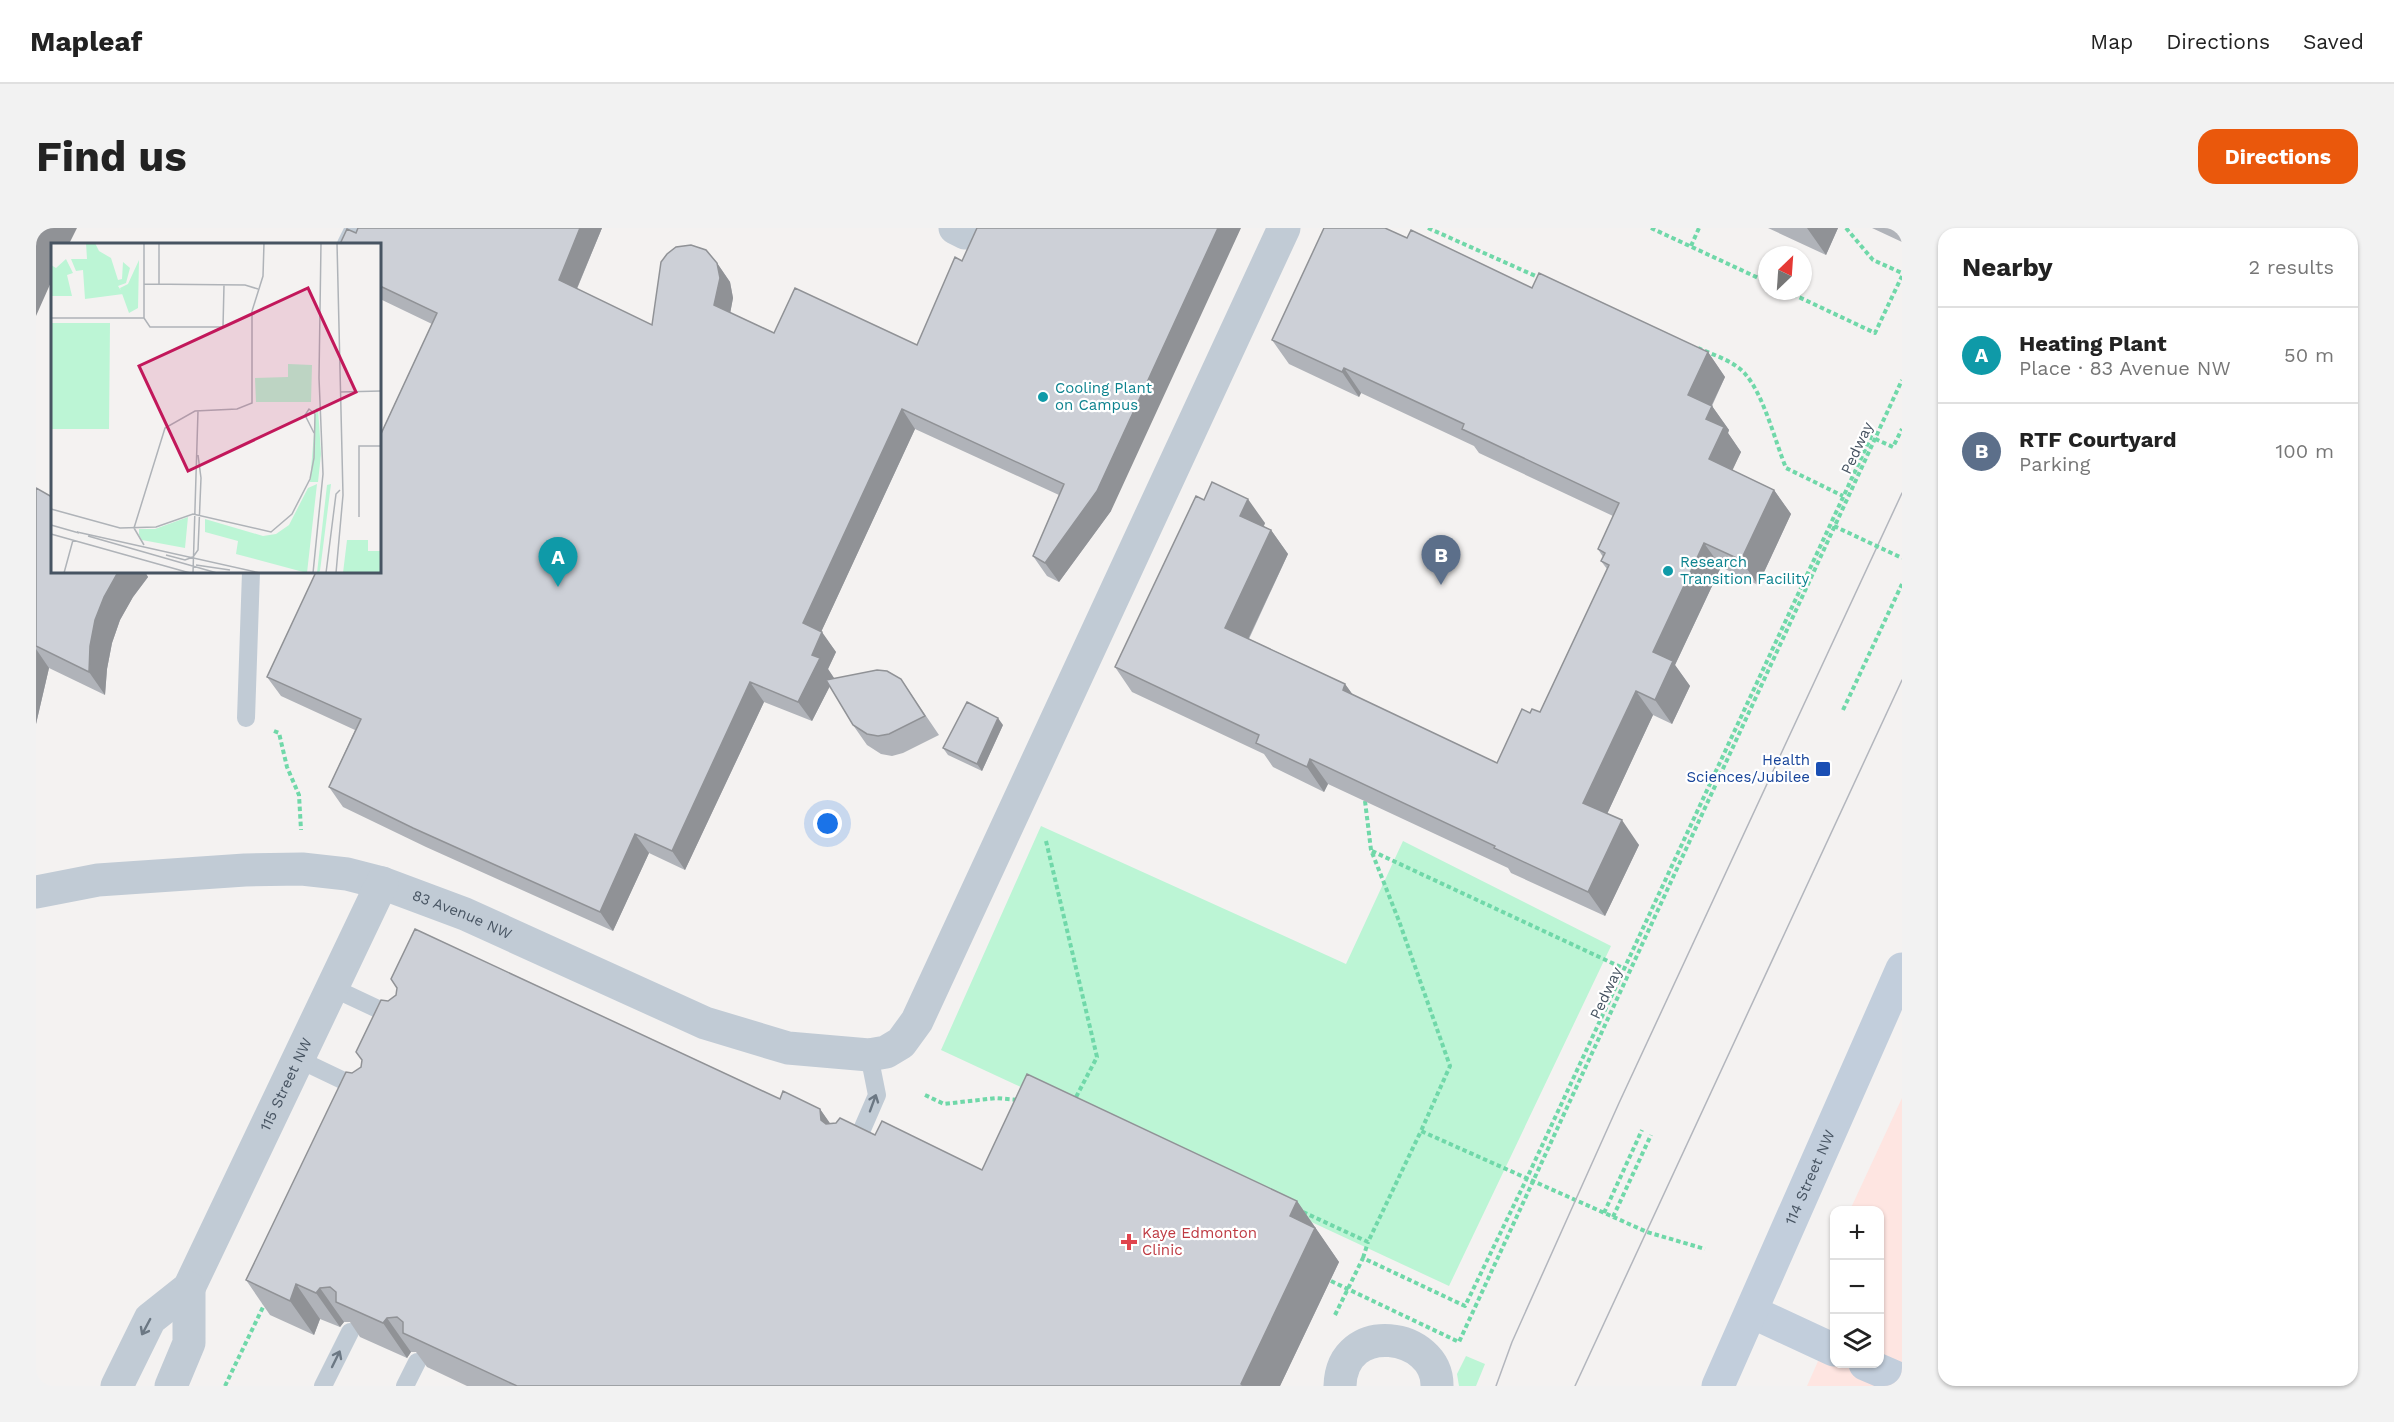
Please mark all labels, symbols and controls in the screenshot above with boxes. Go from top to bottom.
text: Mapleaf [30,25,142,58]
text: Map [2090,29,2133,54]
text: Directions [2166,29,2270,54]
text: Saved [2303,29,2364,54]
button: Directions [2198,129,2358,184]
text: Find us [36,132,187,181]
inset map [51,243,381,573]
north arrow [1758,246,1812,300]
text: Nearby [1962,252,2053,282]
text: 2 results [2249,255,2334,279]
text: Heating Plant [2019,331,2167,356]
text: A [1975,343,1988,367]
text: 50 m [2284,343,2334,367]
text: Place · 83 Avenue NW [2019,356,2231,380]
place label: Cooling Plant on Campus [1055,379,1153,414]
marker: Cooling Plant on Campus [1036,390,1050,404]
street label: Pedway [1837,419,1877,477]
text: RTF Courtyard [2019,427,2177,452]
text: B [1975,439,1988,463]
text: 100 m [2275,439,2334,463]
text: Parking [2019,452,2090,476]
pin: B [1422,536,1460,585]
pin: A [538,538,578,587]
place label: Research Transition Facility [1680,553,1809,588]
marker: Research Transition Facility [1661,564,1675,578]
place label: Health Sciences/Jubilee [1686,751,1810,786]
marker: Health Sciences/Jubilee [1814,760,1832,778]
your location [813,809,842,838]
street label: 83 Avenue NW [410,886,515,943]
street label: Pedway [1586,964,1626,1022]
street label: 115 Street NW [256,1035,316,1134]
one-way arrow [869,1094,880,1113]
street label: 114 Street NW [1781,1127,1839,1228]
map controls [1830,1206,1884,1368]
button: + [1830,1206,1884,1260]
place label: Kaye Edmonton Clinic [1142,1224,1257,1259]
marker: Kaye Edmonton Clinic [1120,1233,1138,1251]
button: − [1830,1260,1884,1314]
button: layers [1830,1314,1884,1368]
one-way arrow [140,1318,152,1335]
one-way arrow [331,1350,343,1368]

